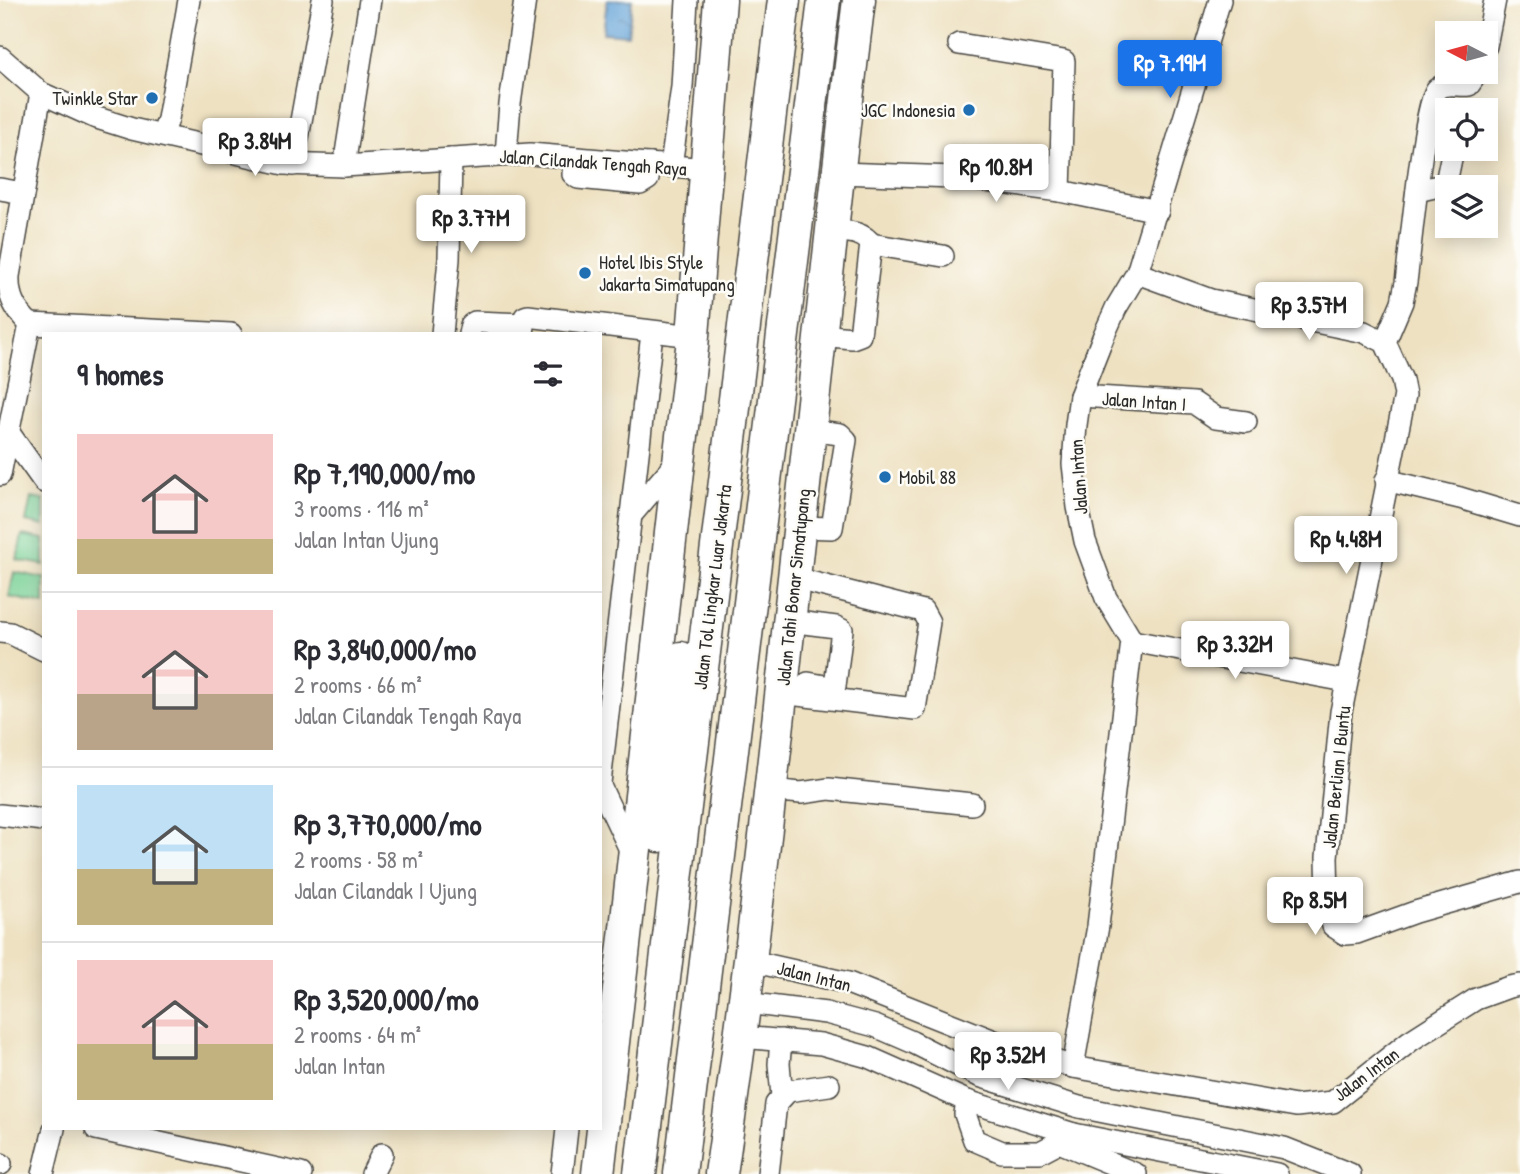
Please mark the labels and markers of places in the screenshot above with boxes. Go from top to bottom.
pin: Rp 7.19M [1098,41,1242,100]
place label: Twinkle Star [53,85,139,111]
marker: Twinkle Star [144,90,160,106]
place label: JGC Indonesia [861,97,956,123]
marker: JGC Indonesia [961,102,977,118]
pin: Rp 3.84M [183,118,327,178]
pin: Rp 10.8M [924,144,1068,204]
pin: Rp 3.77M [399,196,543,255]
place label: Hotel Ibis Style Jakarta Simatupang [599,249,735,297]
marker: Hotel Ibis Style Jakarta Simatupang [577,265,593,281]
pin: Rp 3.57M [1237,282,1381,342]
place label: Mobil 88 [899,464,956,490]
marker: Mobil 88 [877,469,893,485]
pin: Rp 4.48M [1274,516,1418,576]
pin: Rp 3.32M [1163,622,1307,681]
pin: Rp 8.5M [1250,878,1380,937]
pin: Rp 3.52M [936,1032,1080,1092]

